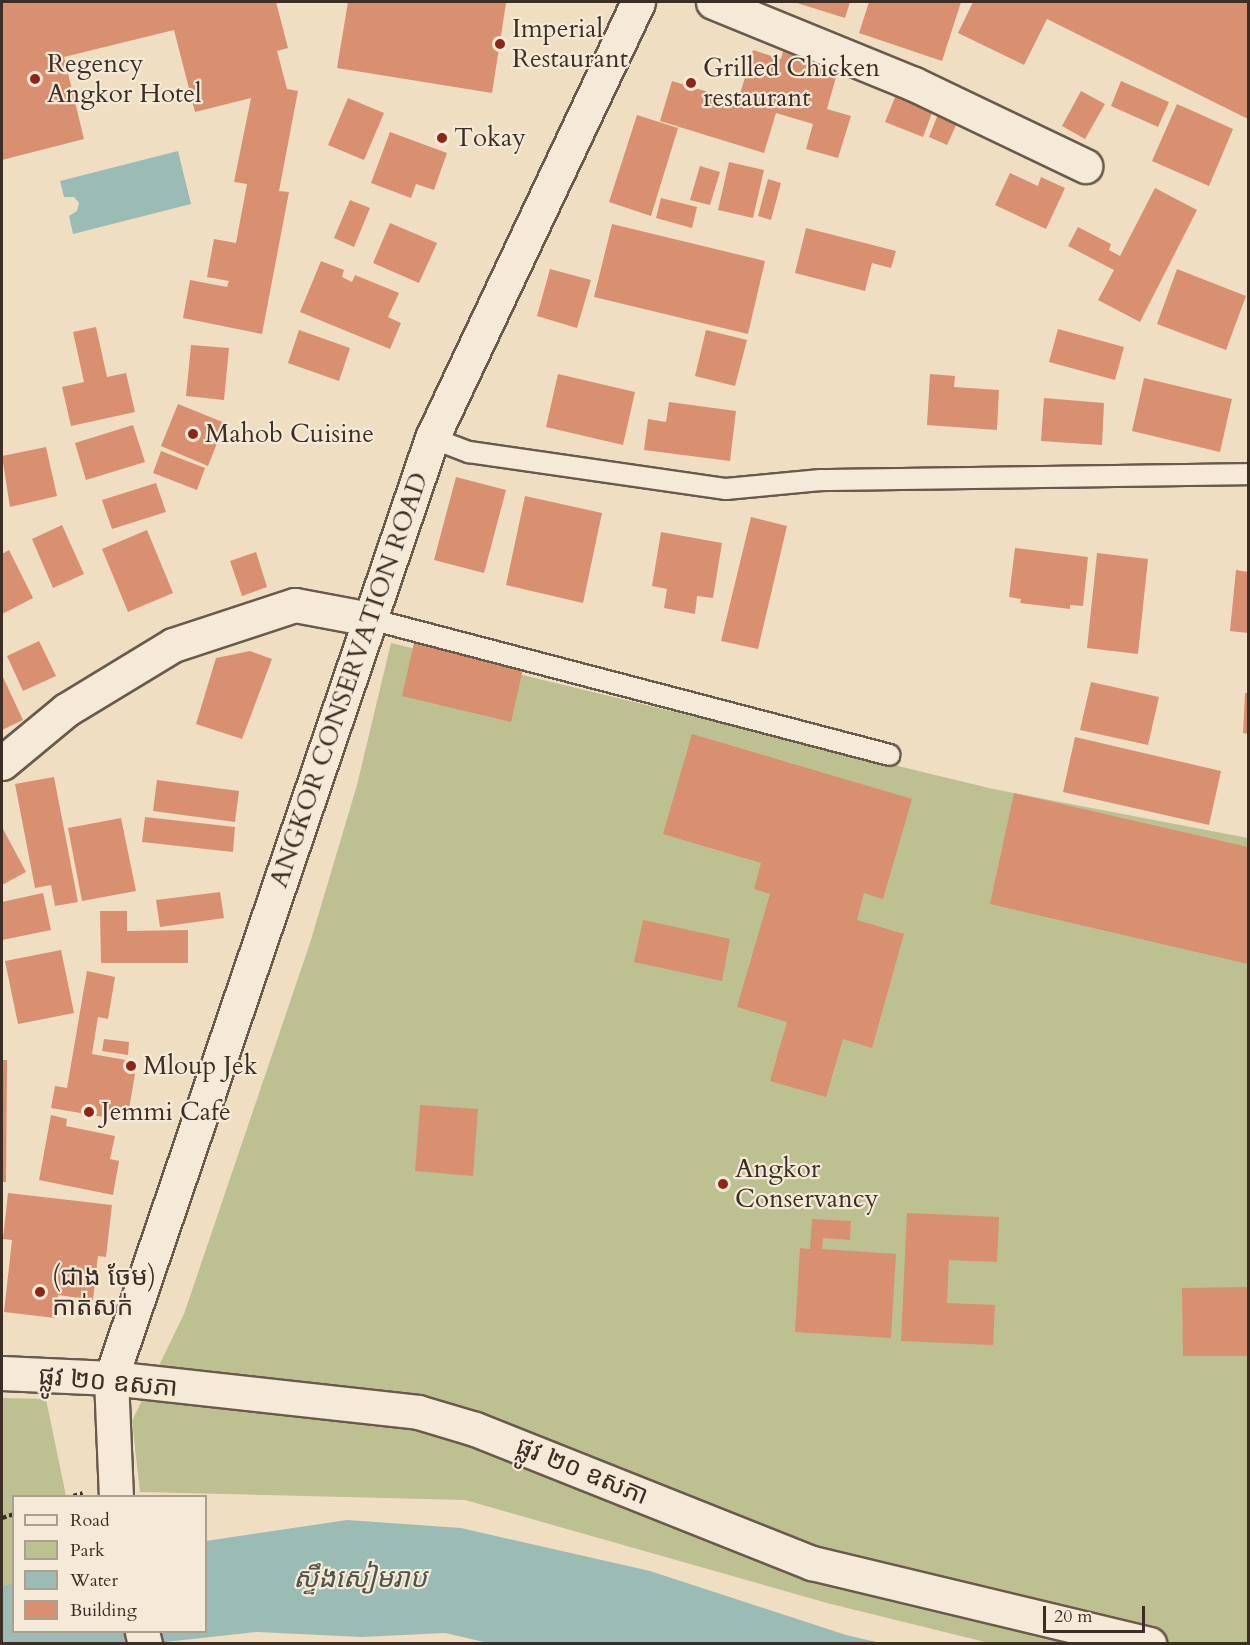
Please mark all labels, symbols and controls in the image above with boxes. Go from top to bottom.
place label: Imperial Restaurant [512,13,628,74]
marker: Imperial Restaurant [493,37,507,51]
place label: Regency Angkor Hotel [47,48,202,110]
place label: Grilled Chicken restaurant [703,52,880,113]
marker: Regency Angkor Hotel [28,72,42,86]
marker: Grilled Chicken restaurant [684,76,698,90]
place label: Tokay [454,122,526,154]
marker: Tokay [435,131,449,145]
place label: Mahob Cuisine [205,418,374,450]
marker: Mahob Cuisine [186,427,200,441]
street label: ANGKOR CONSERVATION ROAD [263,468,435,892]
place label: Mloup Jek [143,1050,258,1082]
marker: Mloup Jek [124,1059,138,1073]
place label: Jemmi Cafe [101,1096,231,1128]
marker: Jemmi Cafe [82,1105,96,1119]
place label: Angkor Conservancy [735,1153,878,1214]
marker: Angkor Conservancy [716,1177,730,1191]
place label: (ជាង ចែម) កាត់សក់ [52,1261,156,1322]
marker: (ជាង ចែម) កាត់សក់ [33,1285,47,1299]
street label: ផ្លូវ ២០ ឧសភា [37,1360,179,1404]
street label: ផ្លូវ ២០ ឧសភា [511,1430,653,1512]
legend [12,1495,207,1633]
text: Road [70,1508,110,1533]
text: Park [70,1538,105,1563]
water label: ស្ទឹងសៀមរាប [293,1563,427,1595]
text: Water [70,1568,118,1593]
scale bar [1046,1594,1148,1632]
text: Building [70,1598,137,1623]
text: 20 m [1054,1604,1093,1629]

